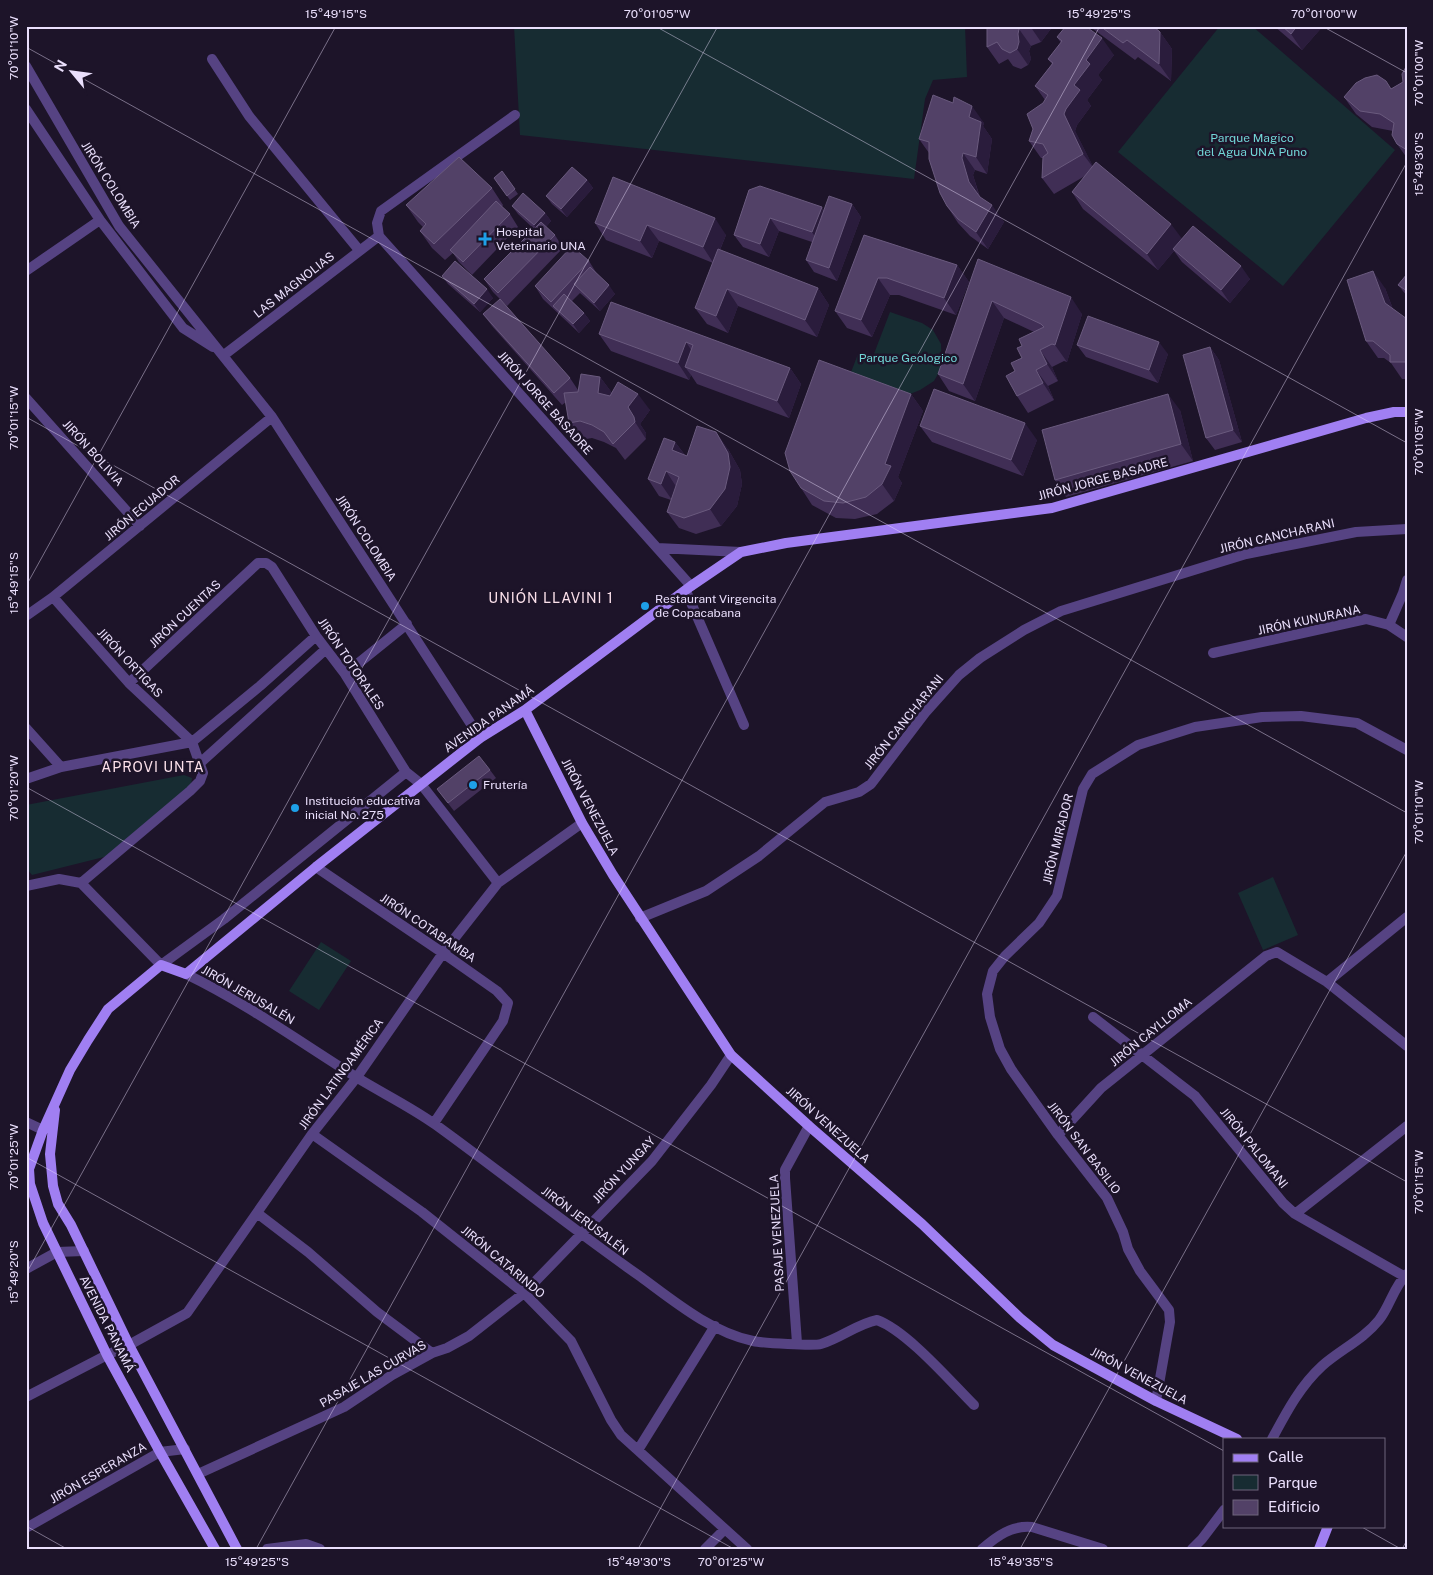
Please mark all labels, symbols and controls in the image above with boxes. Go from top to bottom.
text: 15°49'15"S [305,7,367,21]
text: 70°01'05"W [624,7,691,21]
text: 15°49'25"S [1067,7,1131,21]
text: 70°01'00"W [1291,7,1358,21]
text: 70°01'10"W [7,16,21,80]
text: 70°01'00"W [1412,39,1426,106]
north arrow [48,48,98,98]
text: N [51,57,70,74]
park label: Parque Magico del Agua UNA Puno [1197,131,1307,159]
text: 15°49'30"S [1412,132,1426,196]
street label: JIRÓN COLOMBIA [79,139,144,232]
place label: Hospital Veterinario UNA [496,225,586,253]
marker: Hospital Veterinario UNA [478,232,492,246]
street label: LAS MAGNOLIAS [251,249,337,321]
street label: JIRÓN JORGE BASADRE [495,349,595,457]
park label: Parque Geologico [859,351,958,365]
text: 70°01'15"W [7,385,21,450]
text: 70°01'05"W [1412,408,1426,475]
street label: JIRÓN BOLIVIA [60,417,127,489]
street label: JIRÓN JORGE BASADRE [1036,455,1170,503]
street label: JIRÓN ECUADOR [101,472,183,544]
street label: JIRÓN COLOMBIA [333,492,399,584]
street label: JIRÓN CANCHARANI [1218,516,1336,556]
text: 15°49'15"S [7,552,21,614]
street label: JIRÓN CUENTAS [146,577,224,651]
district label: UNIÓN LLAVINI 1 [488,588,614,606]
place label: Restaurant Virgencita de Copacabana [655,592,776,620]
marker: Restaurant Virgencita de Copacabana [639,600,651,612]
street label: JIRÓN KUNURANA [1256,602,1362,638]
street label: JIRÓN TOTORALES [315,615,387,713]
street label: JIRÓN ORTIGAS [94,626,166,700]
street label: JIRÓN CANCHARANI [862,672,946,772]
street label: AVENIDA PANAMÁ [441,682,537,755]
text: 70°01'20"W [7,754,21,821]
street label: JIRÓN VENEZUELA [559,756,622,858]
district label: APROVI UNTA [101,759,205,775]
place label: Frutería [483,778,527,792]
marker: Frutería [467,779,479,791]
text: 70°01'10"W [1412,780,1426,844]
street label: JIRÓN MIRADOR [1040,792,1076,886]
place label: Institución educativa inicial No. 275 [305,794,420,822]
marker: Institución educativa inicial No. 275 [289,802,301,814]
street label: JIRÓN COTABAMBA [378,891,479,965]
street label: JIRÓN JERUSALÉN [199,963,297,1027]
street label: JIRÓN CAYLLOMA [1107,994,1195,1069]
street label: JIRÓN LATINOAMÉRICA [296,1015,386,1132]
street label: JIRÓN VENEZUELA [783,1084,873,1167]
street label: JIRÓN SAN BASILIO [1045,1099,1123,1197]
street label: JIRÓN PALOMANI [1217,1105,1291,1191]
text: 70°01'25"W [7,1123,21,1190]
street label: JIRÓN YUNGAY [590,1133,659,1206]
text: 70°01'15"W [1412,1149,1426,1214]
street label: PASAJE VENEZUELA [767,1173,787,1292]
street label: JIRÓN JERUSALÉN [539,1184,631,1258]
street label: JIRÓN CATARINDO [458,1223,548,1301]
text: 15°49'20"S [7,1240,21,1304]
street label: AVENIDA PANAMÁ [77,1273,138,1375]
street label: PASAJE LAS CURVAS [317,1338,429,1410]
street label: JIRÓN VENEZUELA [1088,1345,1190,1408]
legend [1223,1438,1386,1528]
street label: JIRÓN ESPERANZA [47,1439,149,1506]
text: Calle [1268,1448,1304,1465]
text: Parque [1268,1474,1318,1491]
text: Edificio [1268,1498,1320,1515]
text: 15°49'25"S [225,1555,289,1569]
text: 15°49'30"S [607,1555,671,1569]
text: 70°01'25"W [698,1555,765,1569]
text: 15°49'35"S [989,1555,1053,1569]

